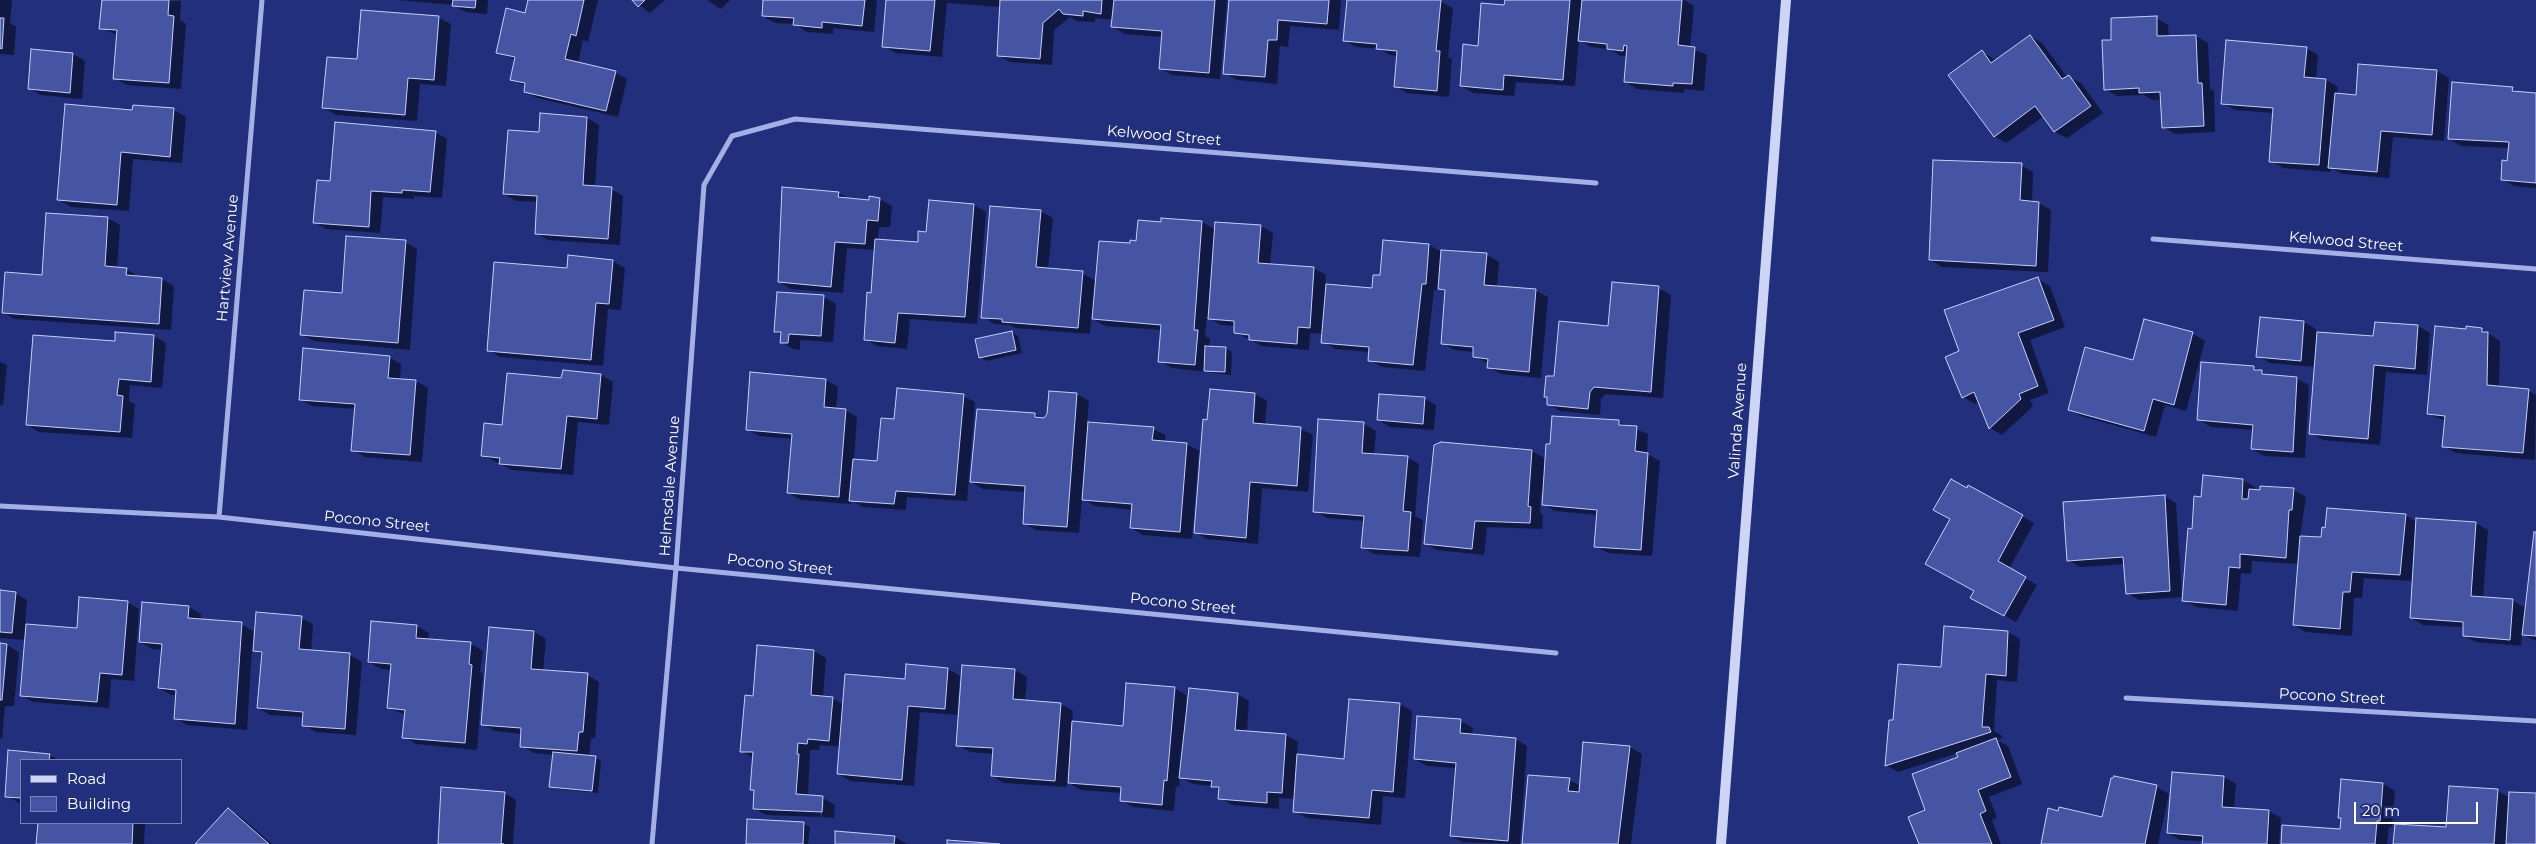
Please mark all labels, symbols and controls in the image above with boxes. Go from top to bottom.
street label: Kelwood Street [1106,122,1222,150]
street label: Hartview Avenue [213,193,243,323]
street label: Kelwood Street [2288,228,2404,256]
street label: Valinda Avenue [1725,362,1751,480]
street label: Helmsdale Avenue [656,415,684,557]
street label: Pocono Street [323,507,431,537]
street label: Pocono Street [726,550,834,580]
street label: Pocono Street [1129,589,1237,619]
street label: Pocono Street [2278,685,2386,709]
legend [20,759,182,824]
text: Road [67,769,106,788]
scale bar [2356,792,2480,824]
text: Building [67,794,131,813]
text: 20 m [2362,801,2400,820]

